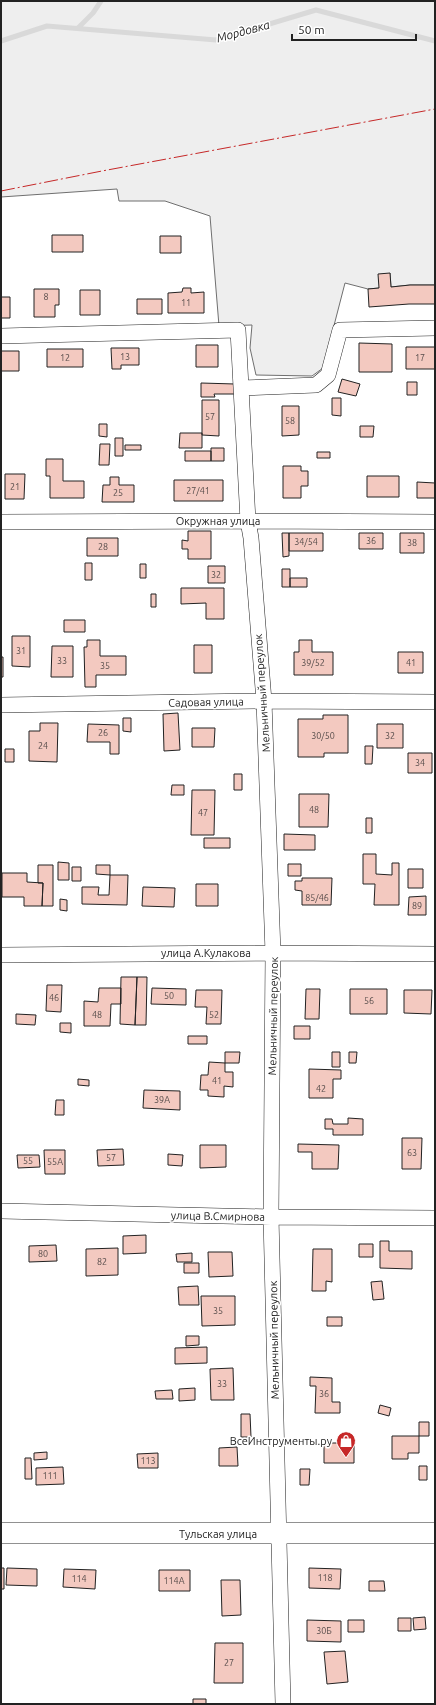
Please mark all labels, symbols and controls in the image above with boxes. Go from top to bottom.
scale bar [292,16,416,42]
water label: Мордовка [215,17,272,44]
text: 50 m [298,23,325,36]
house number: 8 [43,292,49,302]
house number: 11 [181,298,191,308]
house number: 13 [120,352,130,362]
house number: 12 [60,353,70,363]
house number: 17 [415,353,425,363]
house number: 57 [205,412,215,422]
house number: 58 [285,416,295,426]
house number: 21 [10,482,20,492]
house number: 27/41 [186,486,210,496]
house number: 25 [113,488,123,498]
street label: Окружная улица [176,515,260,527]
house number: 36 [366,536,376,546]
house number: 34/54 [294,537,318,547]
house number: 38 [407,538,417,548]
house number: 28 [98,542,108,552]
house number: 32 [211,570,221,580]
street label: Мельничный переулок [252,633,272,753]
house number: 31 [16,646,26,656]
house number: 33 [57,656,67,666]
house number: 39/52 [301,658,325,668]
house number: 41 [406,658,416,668]
house number: 35 [100,661,110,671]
street label: Садовая улица [168,695,244,709]
house number: 26 [98,728,108,738]
house number: 30/50 [311,731,335,741]
house number: 32 [385,731,395,741]
house number: 24 [38,741,48,751]
house number: 34 [415,758,425,768]
house number: 48 [309,805,319,815]
house number: 47 [198,808,208,818]
house number: 85/46 [305,893,329,903]
house number: 89 [412,901,422,911]
street label: улица А.Кулакова [161,947,251,959]
street label: Мельничный переулок [266,956,280,1075]
house number: 50 [164,991,174,1001]
house number: 46 [49,993,59,1003]
house number: 56 [364,996,374,1006]
house number: 48 [92,1010,102,1020]
house number: 52 [209,1010,219,1020]
house number: 41 [212,1076,222,1086]
house number: 42 [316,1084,326,1094]
house number: 39А [154,1095,170,1105]
house number: 63 [407,1148,417,1158]
house number: 57 [106,1153,116,1163]
house number: 55 [23,1156,33,1166]
house number: 55А [47,1157,63,1167]
street label: улица В.Смирнова [171,1209,265,1223]
house number: 80 [38,1249,48,1259]
house number: 82 [97,1257,107,1267]
street label: Мельничный переулок [267,1280,281,1399]
house number: 35 [213,1306,223,1316]
house number: 33 [217,1379,227,1389]
house number: 36 [319,1389,329,1399]
shop icon: ВсеИнструменты.ру [335,1430,357,1458]
place label: ВсеИнструменты.ру [230,1435,333,1447]
house number: 113 [140,1456,156,1466]
house number: 111 [42,1471,58,1481]
street label: Тульская улица [179,1528,257,1540]
house number: 118 [317,1573,333,1583]
house number: 114 [71,1574,87,1584]
house number: 114А [163,1576,185,1586]
house number: 30Б [316,1626,332,1636]
house number: 27 [224,1658,234,1668]

